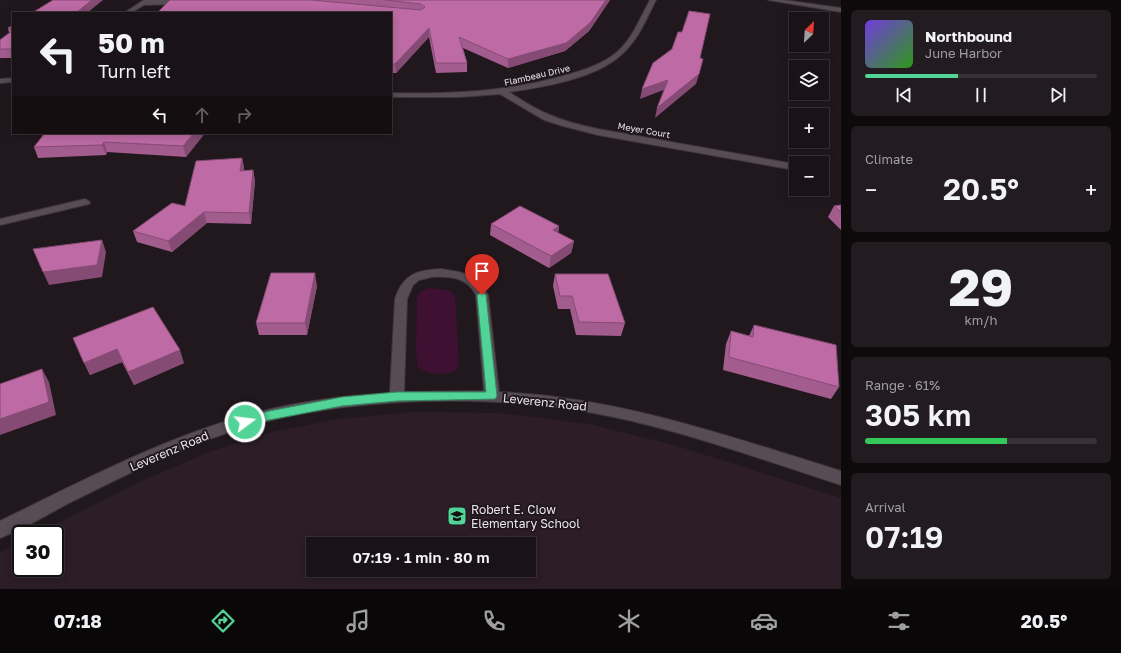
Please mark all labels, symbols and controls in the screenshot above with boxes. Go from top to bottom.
north arrow [789,12,829,52]
map controls [789,12,829,196]
text: 50 m [98,26,165,59]
text: Northbound [925,27,1012,45]
icon: left [32,28,84,80]
text: June Harbor [925,45,1002,61]
text: Turn left [98,60,171,82]
button: layers [789,60,829,100]
street label: Flambeau Drive [503,62,571,88]
icon: previous [893,84,915,106]
icon: pause [970,84,992,106]
icon: next [1047,84,1069,106]
icon: left [149,104,171,126]
icon: ahead [191,104,213,126]
icon: right [233,104,255,126]
button: + [789,108,829,148]
street label: Meyer Court [617,120,671,140]
text: Climate [865,151,913,167]
button: − [789,156,829,196]
text: 20.5° [943,171,1019,207]
text: − [865,176,877,203]
text: + [1085,176,1097,203]
pin [465,254,499,295]
text: 29 [949,255,1013,317]
icon: arrive [471,260,493,282]
text: km/h [964,312,998,328]
text: Range · 61% [865,377,940,393]
street label: Leverenz Road [502,390,588,414]
text: 305 km [865,397,971,433]
position arrow [224,401,266,443]
street label: Leverenz Road [127,428,211,474]
text: Arrival [865,499,906,515]
place label: Robert E. Clow Elementary School [471,502,580,531]
school or university icon: Robert E. Clow Elementary School [446,505,468,527]
text: 07:19 [865,519,944,555]
speed limit sign: 30 [12,525,64,577]
text: 07:19 · 1 min · 80 m [352,548,490,566]
icon: directions [209,607,237,635]
icon: music [344,607,372,635]
icon: phone [480,607,508,635]
icon: climate [615,607,643,635]
icon: car [750,607,778,635]
icon: filters [885,607,913,635]
text: 07:18 [54,610,102,632]
text: 20.5° [1021,610,1067,632]

